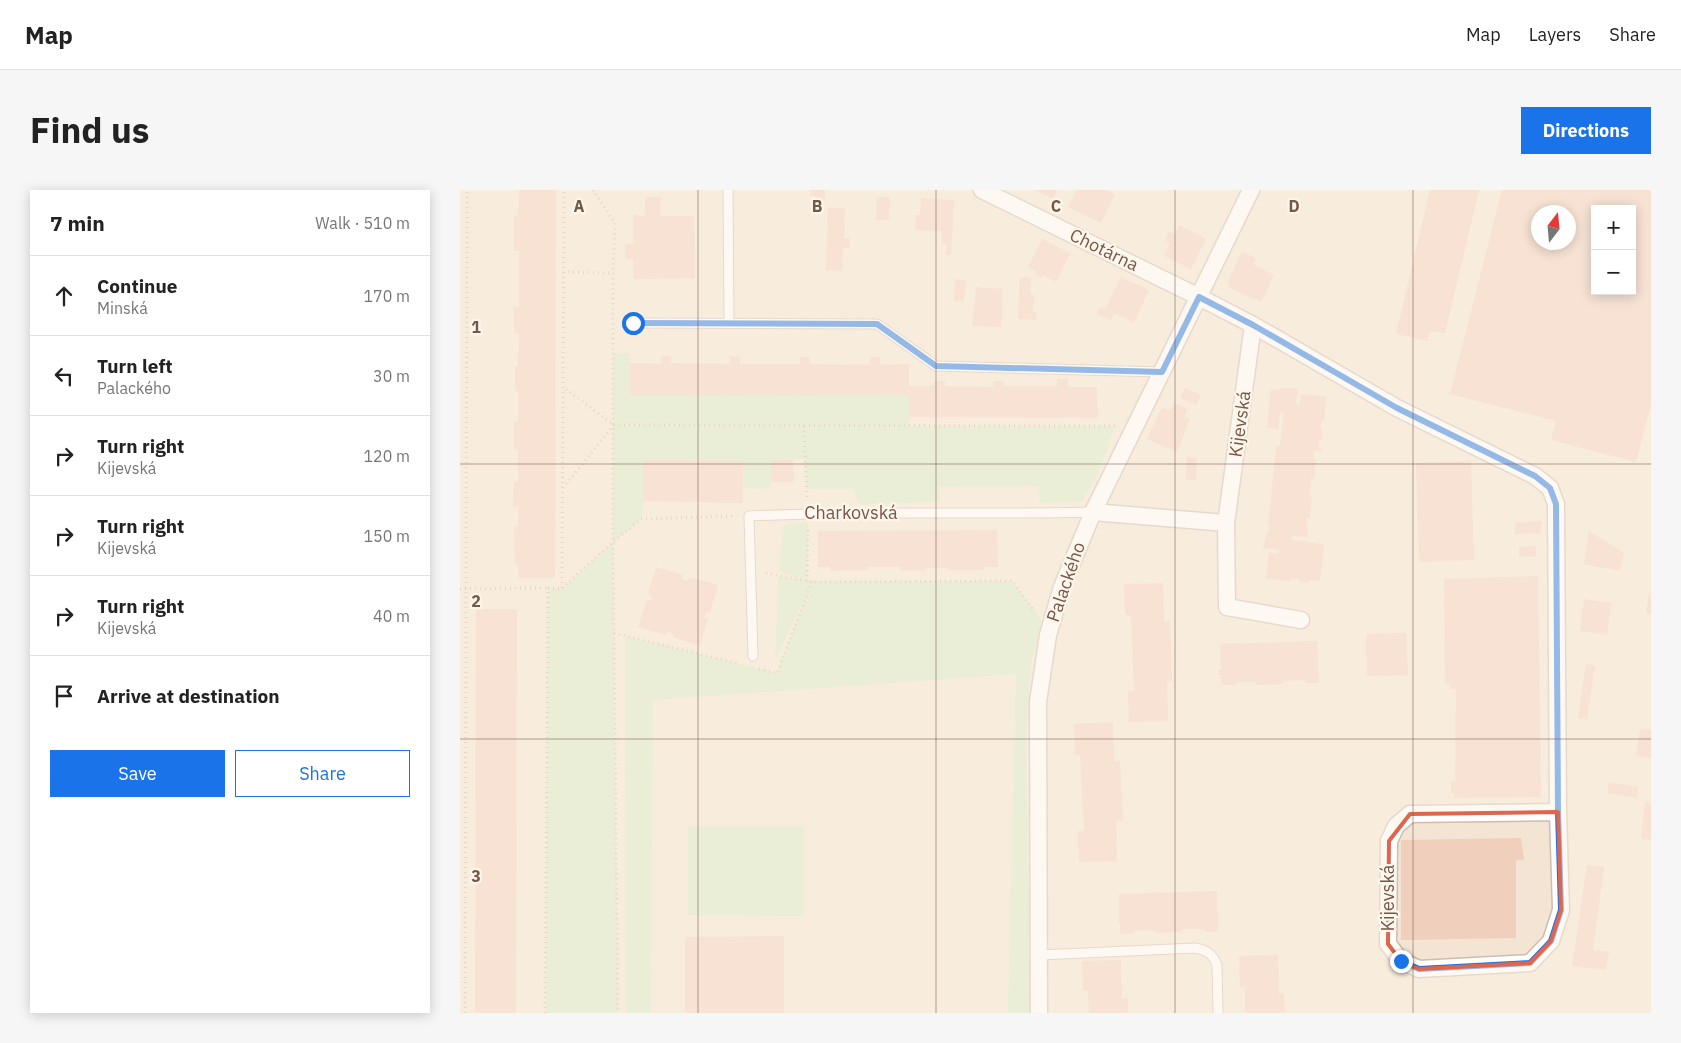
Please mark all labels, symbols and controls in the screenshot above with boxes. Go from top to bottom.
text: Map [25,19,73,51]
text: Map [1466,23,1501,46]
text: Layers [1529,23,1581,46]
text: Share [1609,23,1656,46]
text: Find us [30,107,149,153]
button: Directions [1521,107,1651,154]
text: A [574,196,585,216]
text: B [812,196,823,216]
text: C [1051,196,1061,216]
text: D [1288,196,1300,216]
north arrow [1531,205,1576,250]
map controls [1591,205,1636,295]
button: + [1591,205,1636,250]
text: 7 min [50,209,105,237]
text: Walk · 510 m [315,213,410,233]
street label: Chotárna [1066,223,1143,276]
button: − [1591,250,1636,295]
text: Continue [97,274,177,298]
icon: ahead [50,282,78,310]
text: 170 m [363,286,410,306]
text: Minská [97,298,148,318]
route start [622,312,645,335]
text: 1 [471,317,481,337]
text: Turn left [97,354,173,378]
icon: left [50,362,78,390]
text: 30 m [373,366,410,386]
text: Palackého [97,378,171,398]
street label: Kijevská [1223,389,1256,459]
text: Turn right [97,434,184,458]
icon: right [50,442,78,470]
text: 120 m [363,446,410,466]
text: Kijevská [97,458,156,478]
street label: Charkovská [804,501,898,524]
text: Turn right [97,514,184,538]
icon: right [50,522,78,550]
text: 150 m [363,526,410,546]
text: Kijevská [97,538,156,558]
street label: Palackého [1041,539,1090,625]
text: 2 [471,591,481,611]
text: Turn right [97,594,184,618]
icon: right [50,602,78,630]
text: 40 m [373,606,410,626]
text: Kijevská [97,618,156,638]
icon: arrive [50,682,78,710]
text: Arrive at destination [97,684,280,708]
button: Save [50,750,225,797]
button: Share [235,750,410,797]
street label: Kijevská [1376,864,1399,931]
text: 3 [471,866,481,886]
route end [1390,950,1413,973]

